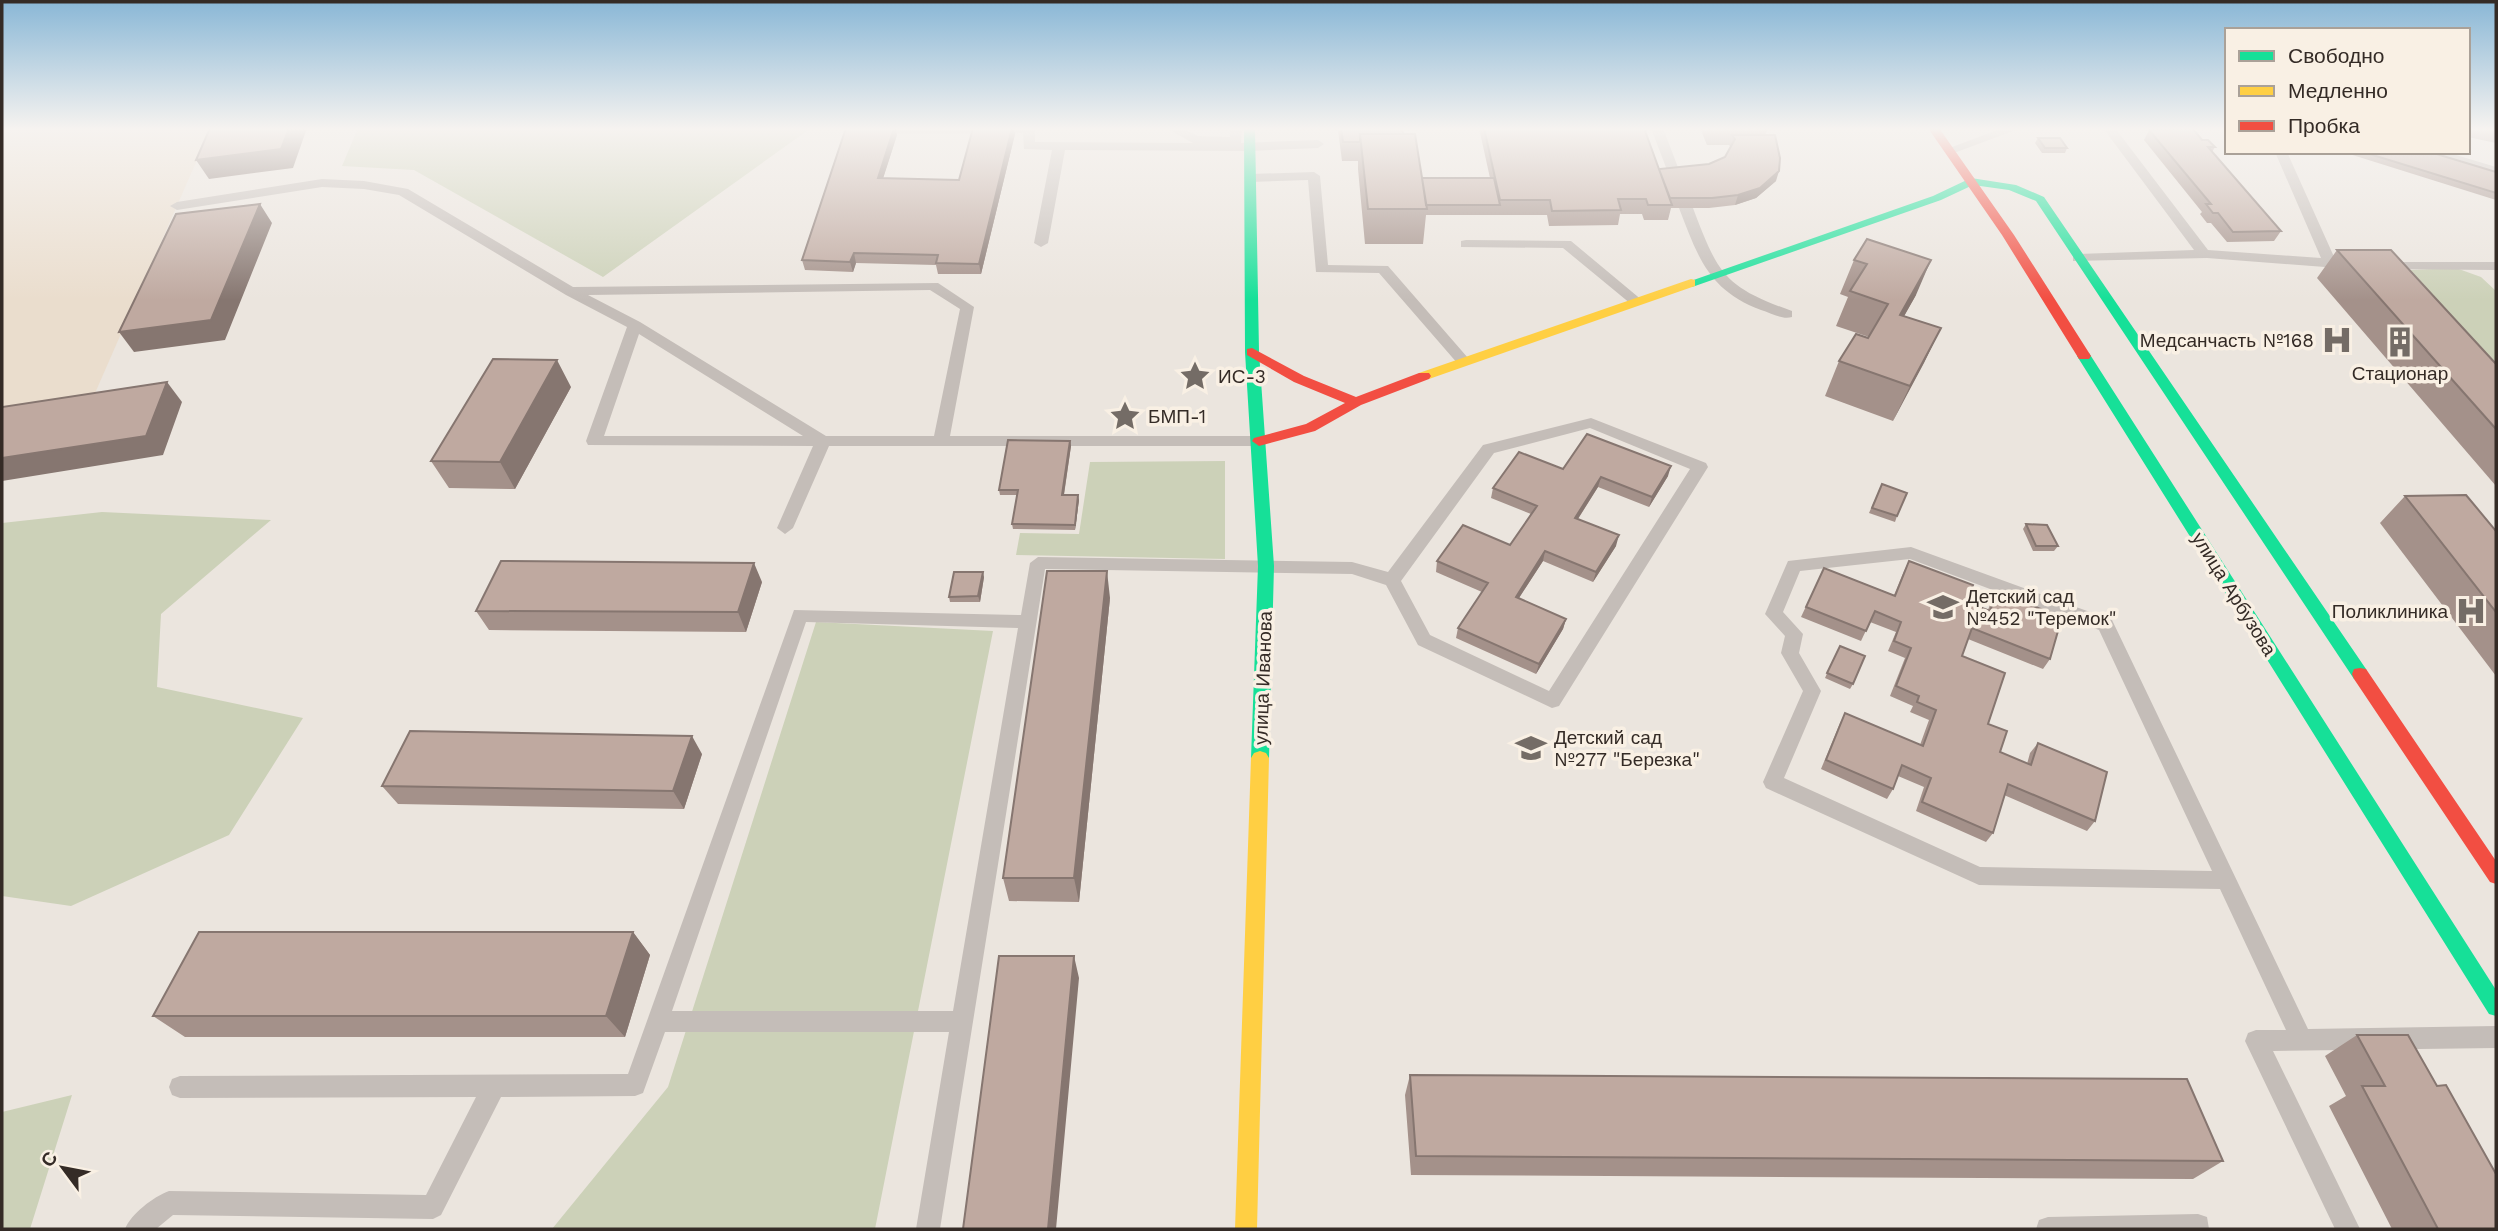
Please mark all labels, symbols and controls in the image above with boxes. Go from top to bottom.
legend [2225,28,2470,154]
text: Свободно [2288,43,2385,68]
text: Медленно [2288,78,2388,103]
text: Пробка [2288,113,2360,138]
hospital icon: Медсанчасть №168 [2320,323,2354,357]
building icon: Стационар [2383,325,2417,359]
place label: Медсанчасть №168 [2140,329,2314,352]
place icon: ИС-3 [1178,359,1212,393]
place label: Стационар [2352,362,2448,385]
place label: ИС-3 [1218,365,1266,388]
place icon: БМП-1 [1108,399,1142,433]
place label: БМП-1 [1148,405,1206,428]
street label: улица Арбузова [2187,528,2281,660]
place label: Детский сад №452 "Теремок" [1966,585,2117,630]
school or university icon: Детский сад №452 "Теремок" [1926,590,1960,624]
hospital icon: Поликлиника [2454,594,2488,628]
place label: Поликлиника [2332,600,2448,623]
street label: улица Иванова [1249,610,1277,746]
place label: Детский сад №277 "Березка" [1554,726,1700,771]
school or university icon: Детский сад №277 "Березка" [1514,731,1548,765]
north arrow [28,1133,98,1203]
text: С [36,1147,63,1171]

